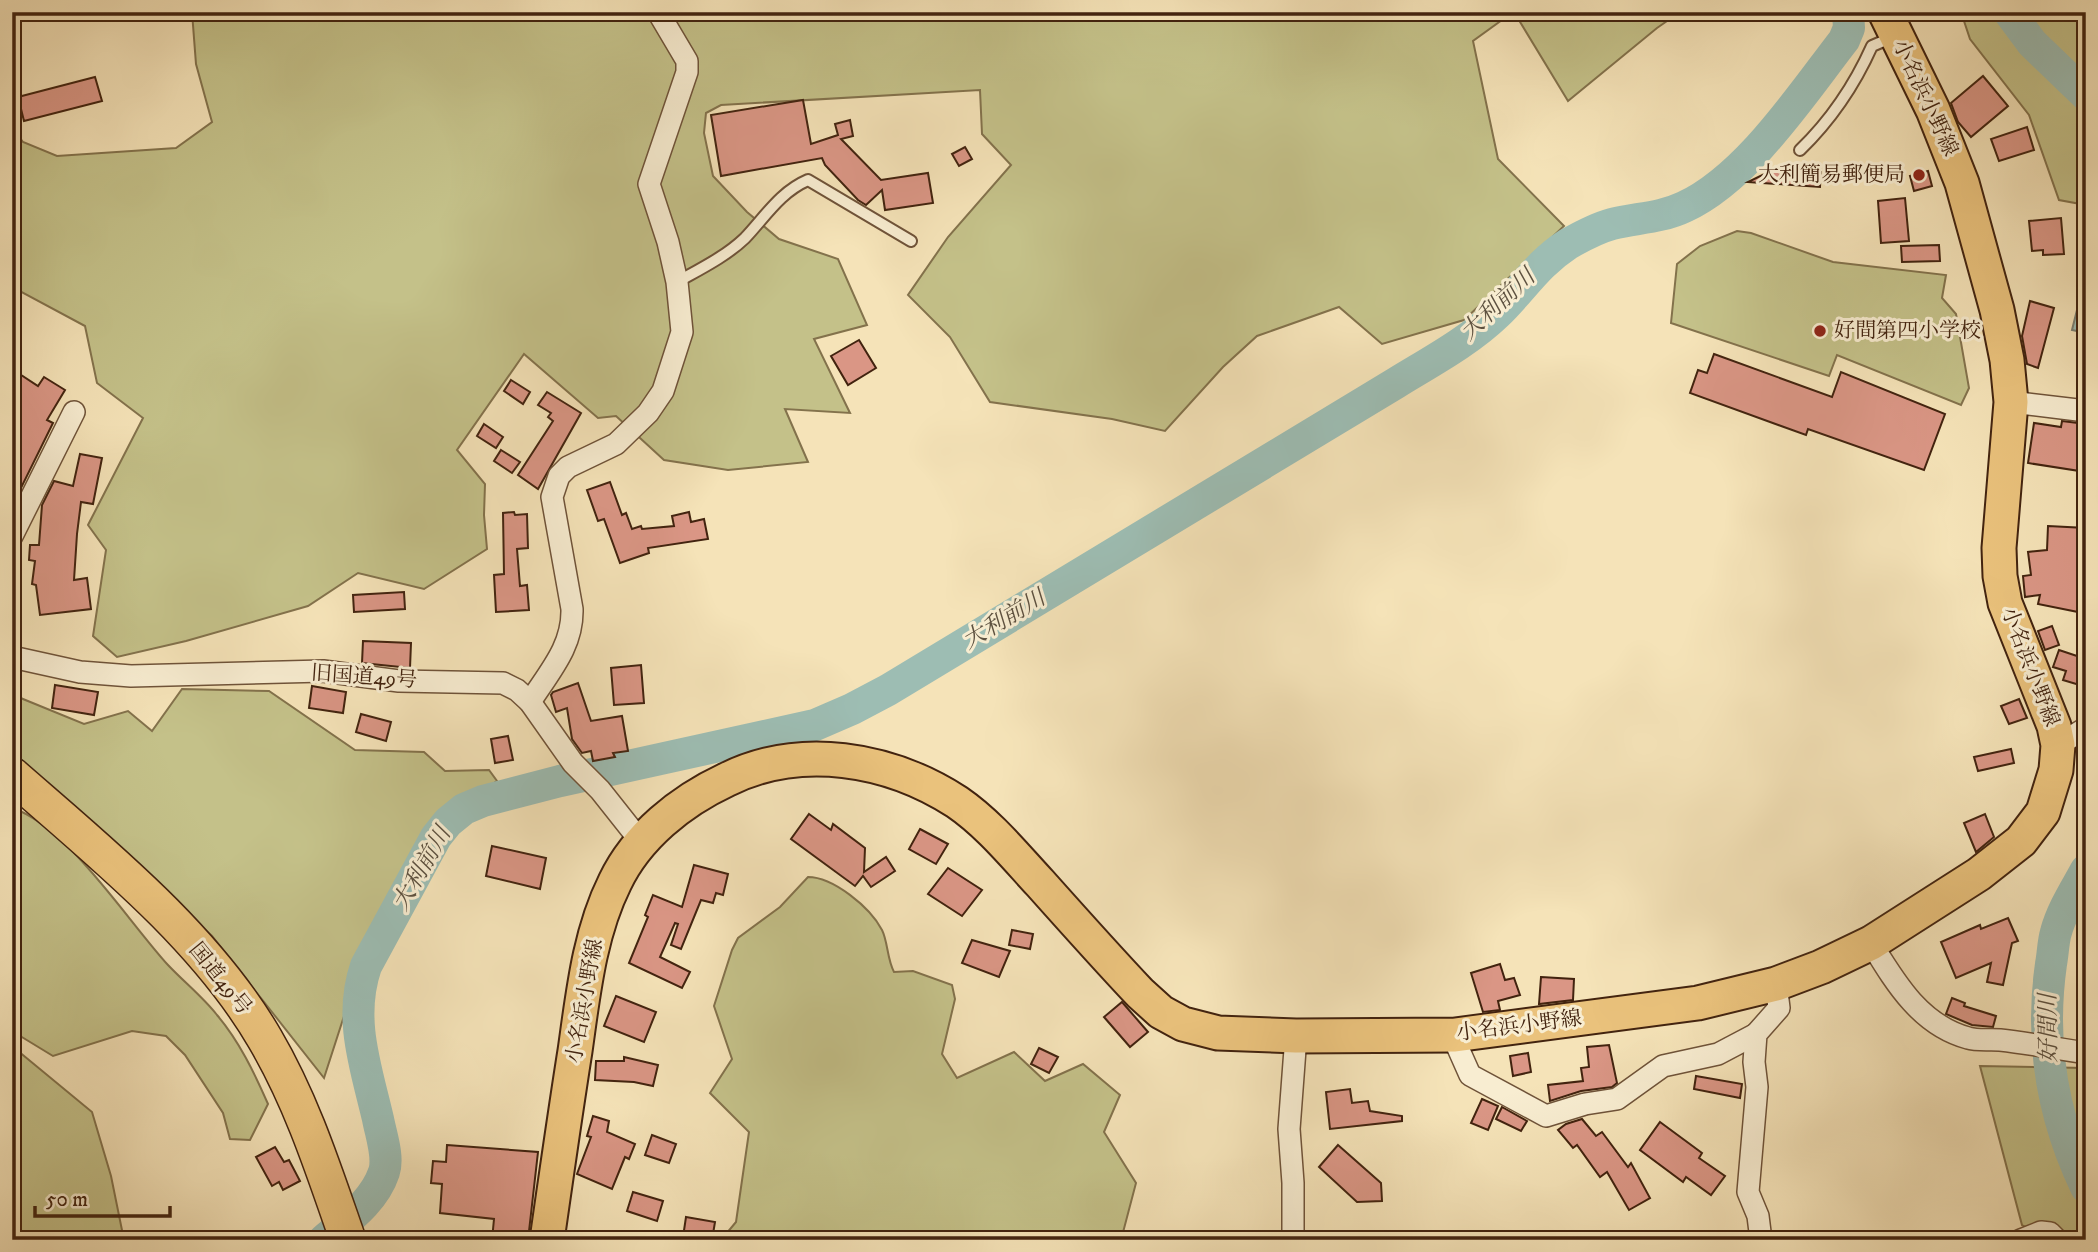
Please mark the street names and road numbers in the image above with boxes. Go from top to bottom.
street label: 小名浜小野線 [1887,35,1963,161]
street label: 小名浜小野線 [1995,604,2065,730]
street label: 旧国道49号 [310,660,418,694]
street label: 小名浜小野線 [561,937,609,1065]
street label: 国道49号 [183,938,257,1020]
street label: 小名浜小野線 [1455,1005,1583,1047]

